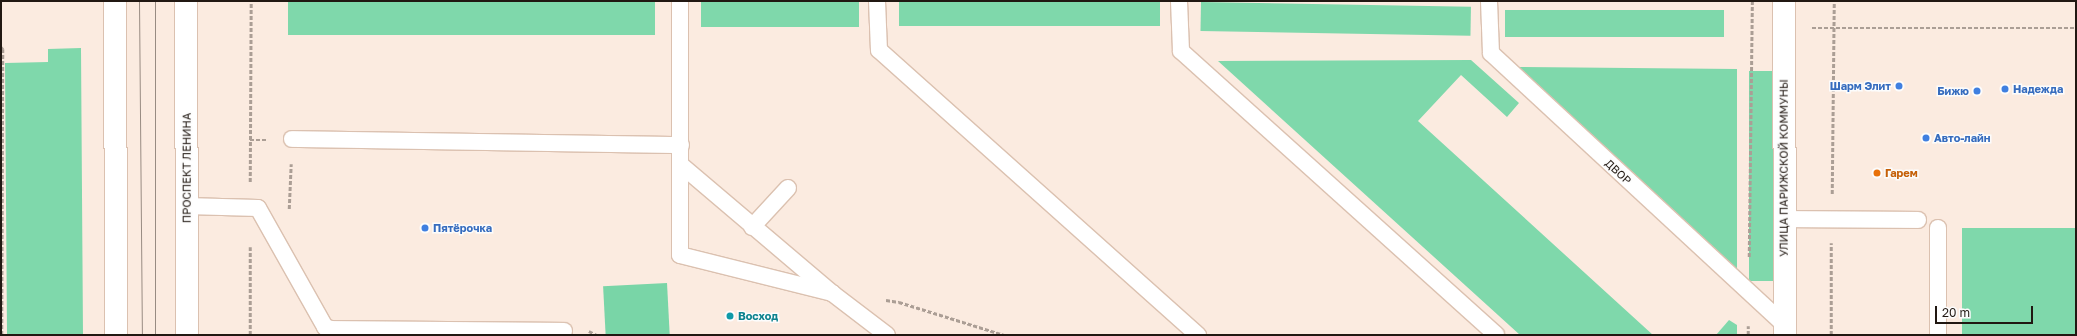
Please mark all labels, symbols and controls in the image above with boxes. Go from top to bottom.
street label: УЛИЦА ПАРИЖСКОЙ КОММУНЫ [1777,79,1791,257]
place label: Шарм Элит [1830,79,1891,93]
marker: Шарм Элит [1894,81,1904,91]
place label: Надежда [2013,82,2063,96]
place label: Бижю [1937,84,1969,98]
marker: Надежда [2000,84,2010,94]
marker: Бижю [1972,86,1982,96]
street label: ПРОСПЕКТ ЛЕНИНА [180,113,194,223]
place label: Авто-лайн [1934,131,1990,145]
marker: Авто-лайн [1921,133,1931,143]
street label: ДВОР [1602,157,1634,187]
place label: Гарем [1885,166,1918,180]
marker: Гарем [1872,168,1882,178]
place label: Пятёрочка [433,221,492,235]
marker: Пятёрочка [420,223,430,233]
scale bar [1937,298,2035,324]
text: 20 m [1942,305,1970,320]
place label: Восход [738,309,778,323]
marker: Восход [725,311,735,321]

